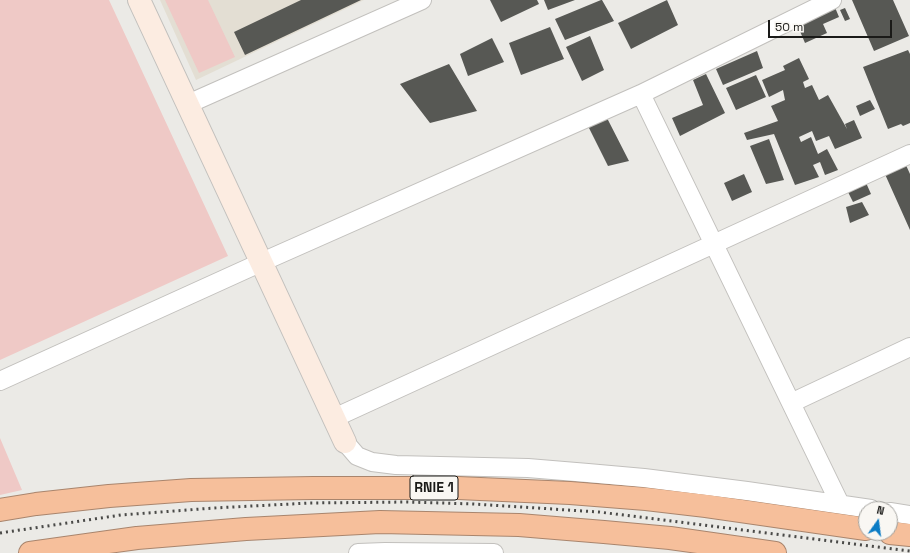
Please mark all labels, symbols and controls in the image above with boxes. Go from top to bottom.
scale bar [770,12,894,38]
text: 50 m [775,19,803,35]
road number: RNIE 1 [410,476,458,500]
north arrow [858,501,898,541]
text: N [875,503,886,518]

